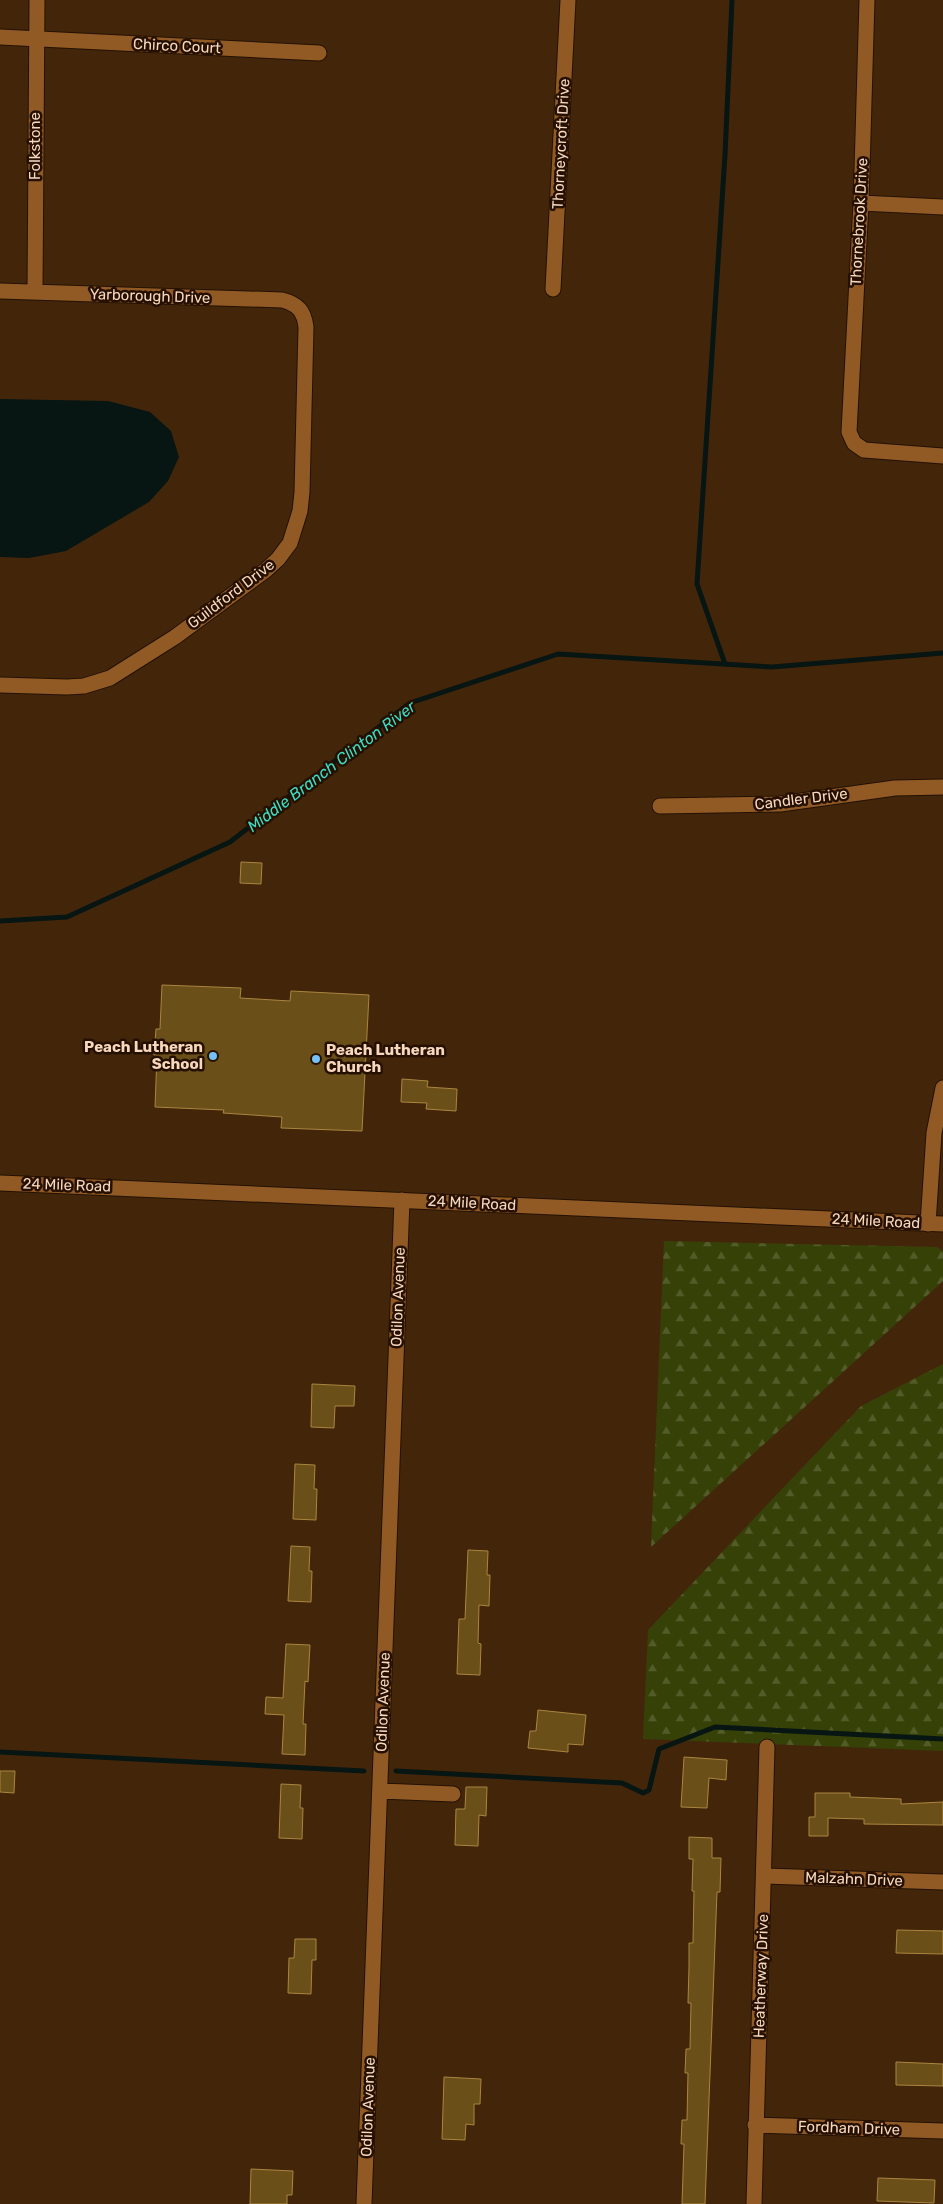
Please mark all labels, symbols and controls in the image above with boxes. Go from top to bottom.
street label: Chirco Court [133,35,222,57]
street label: Thorneycroft Drive [549,78,573,210]
street label: Folkstone [26,112,44,180]
street label: Thornebrook Drive [847,157,871,287]
street label: Yarborough Drive [89,285,211,307]
street label: Guildford Drive [184,556,278,632]
water label: Middle Branch Clinton River [243,696,420,836]
street label: Candler Drive [754,784,848,814]
place label: Peach Lutheran School [84,1038,203,1073]
place label: Peach Lutheran Church [326,1041,445,1076]
marker: Peach Lutheran School [207,1050,219,1062]
marker: Peach Lutheran Church [310,1053,322,1065]
street label: 24 Mile Road [22,1174,112,1196]
street label: 24 Mile Road [427,1192,517,1214]
street label: 24 Mile Road [831,1210,921,1232]
street label: Odilon Avenue [387,1247,409,1347]
street label: Odilon Avenue [372,1652,394,1752]
street label: Malzahn Drive [805,1868,903,1890]
street label: Heatherway Drive [750,1914,772,2038]
street label: Odilon Avenue [357,2057,379,2157]
street label: Fordham Drive [798,2117,900,2139]

